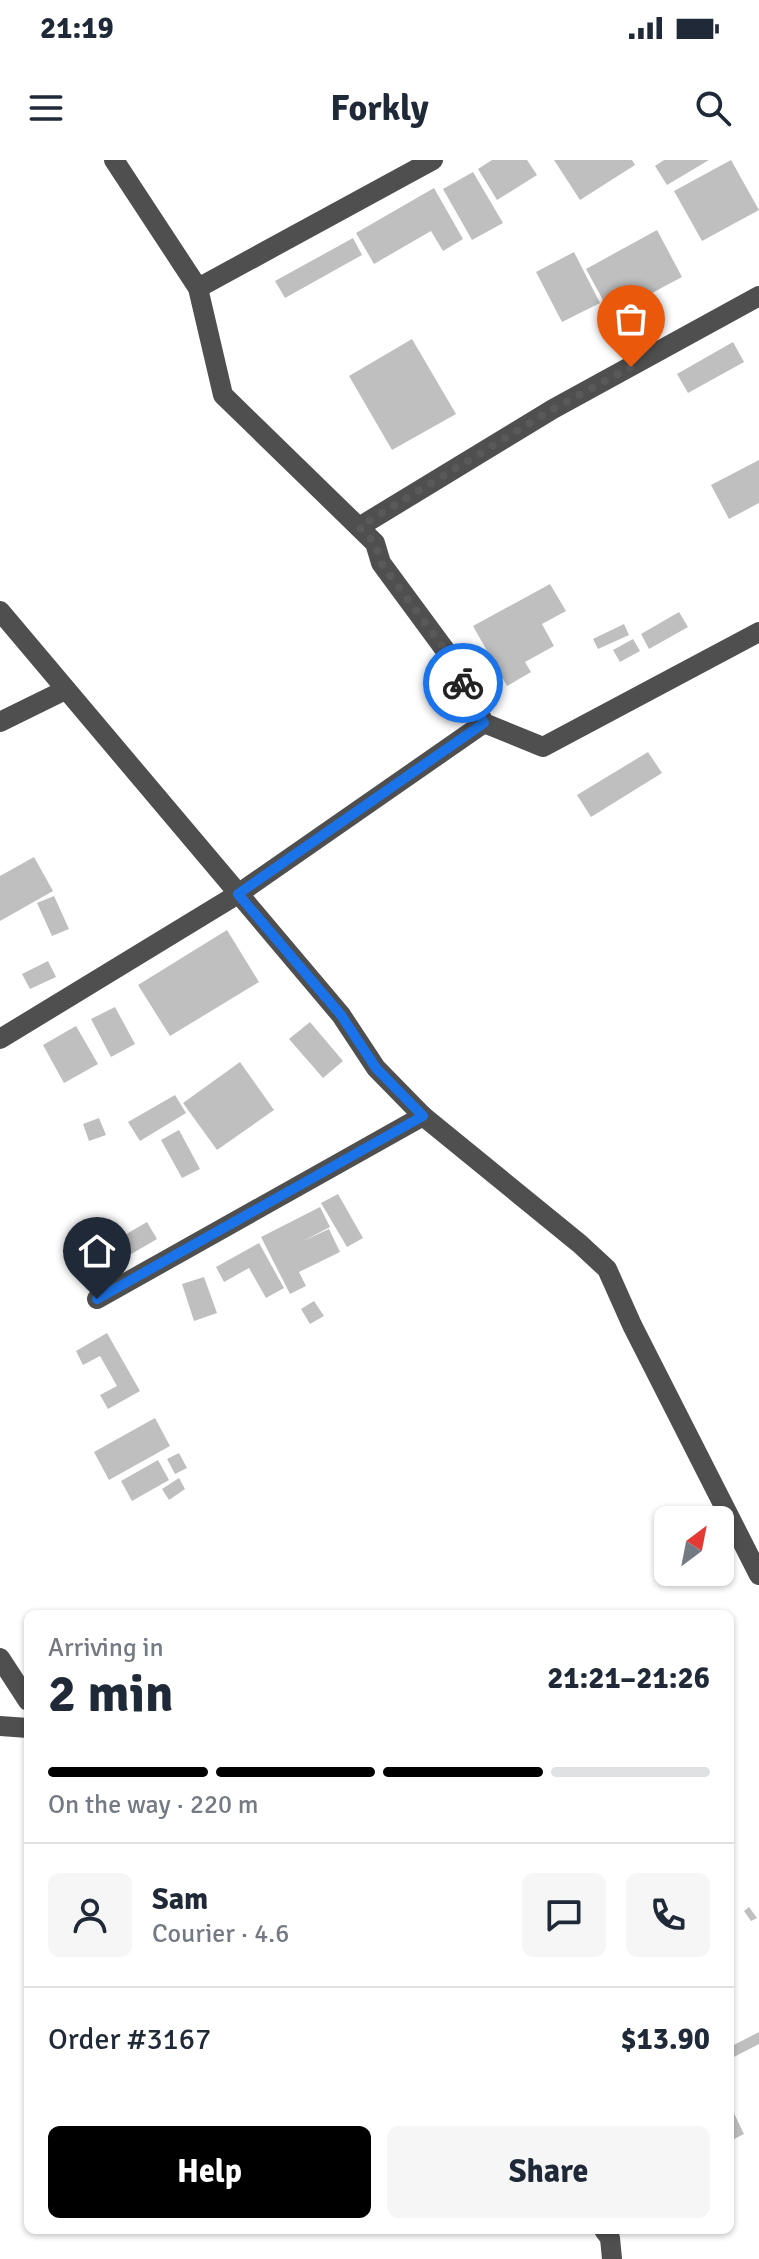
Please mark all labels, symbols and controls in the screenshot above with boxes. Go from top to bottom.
text: 21:19 [40,10,114,47]
icon: menu [24,86,68,130]
text: Forkly [330,86,429,131]
icon: search [691,86,735,130]
pin [597,285,665,367]
icon: bag [609,297,653,341]
courier [423,643,503,723]
icon: bike [441,661,485,705]
pin [63,1217,131,1299]
icon: home [75,1229,119,1273]
north arrow [654,1506,734,1586]
map controls [654,1506,734,1586]
text: Arriving in [48,1632,164,1664]
text: 21:21–21:26 [547,1660,710,1697]
text: 2 min [48,1662,174,1726]
text: On the way · 220 m [48,1789,258,1821]
button: person [48,1873,132,1957]
button: chat [522,1873,606,1957]
button: phone [626,1873,710,1957]
text: Sam [152,1881,208,1918]
text: Courier · 4.6 [152,1918,289,1950]
text: Order #3167 [48,2021,211,2058]
text: $13.90 [620,2021,710,2058]
button: Help [48,2126,371,2218]
button: Share [387,2126,710,2218]

